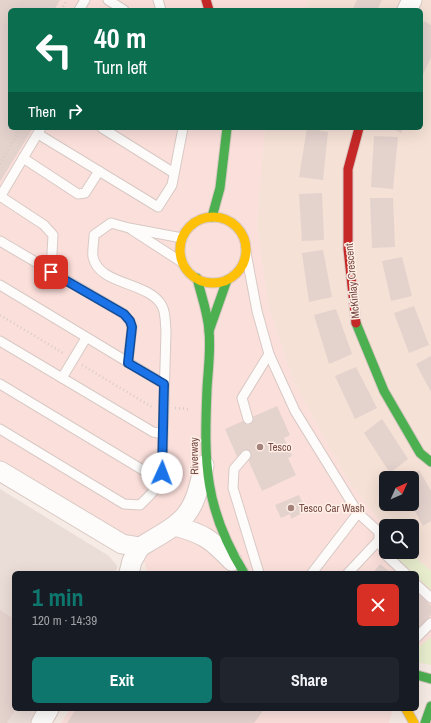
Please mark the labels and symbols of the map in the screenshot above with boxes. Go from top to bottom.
street label: McKinlay Crescent [342,242,362,319]
pin [34,255,68,289]
street label: Riverway [187,437,201,475]
place label: Tesco [268,440,292,454]
marker: Tesco [255,442,265,452]
position arrow [141,452,183,494]
north arrow [379,471,419,511]
place label: Tesco Car Wash [299,501,365,515]
marker: Tesco Car Wash [286,503,296,513]

